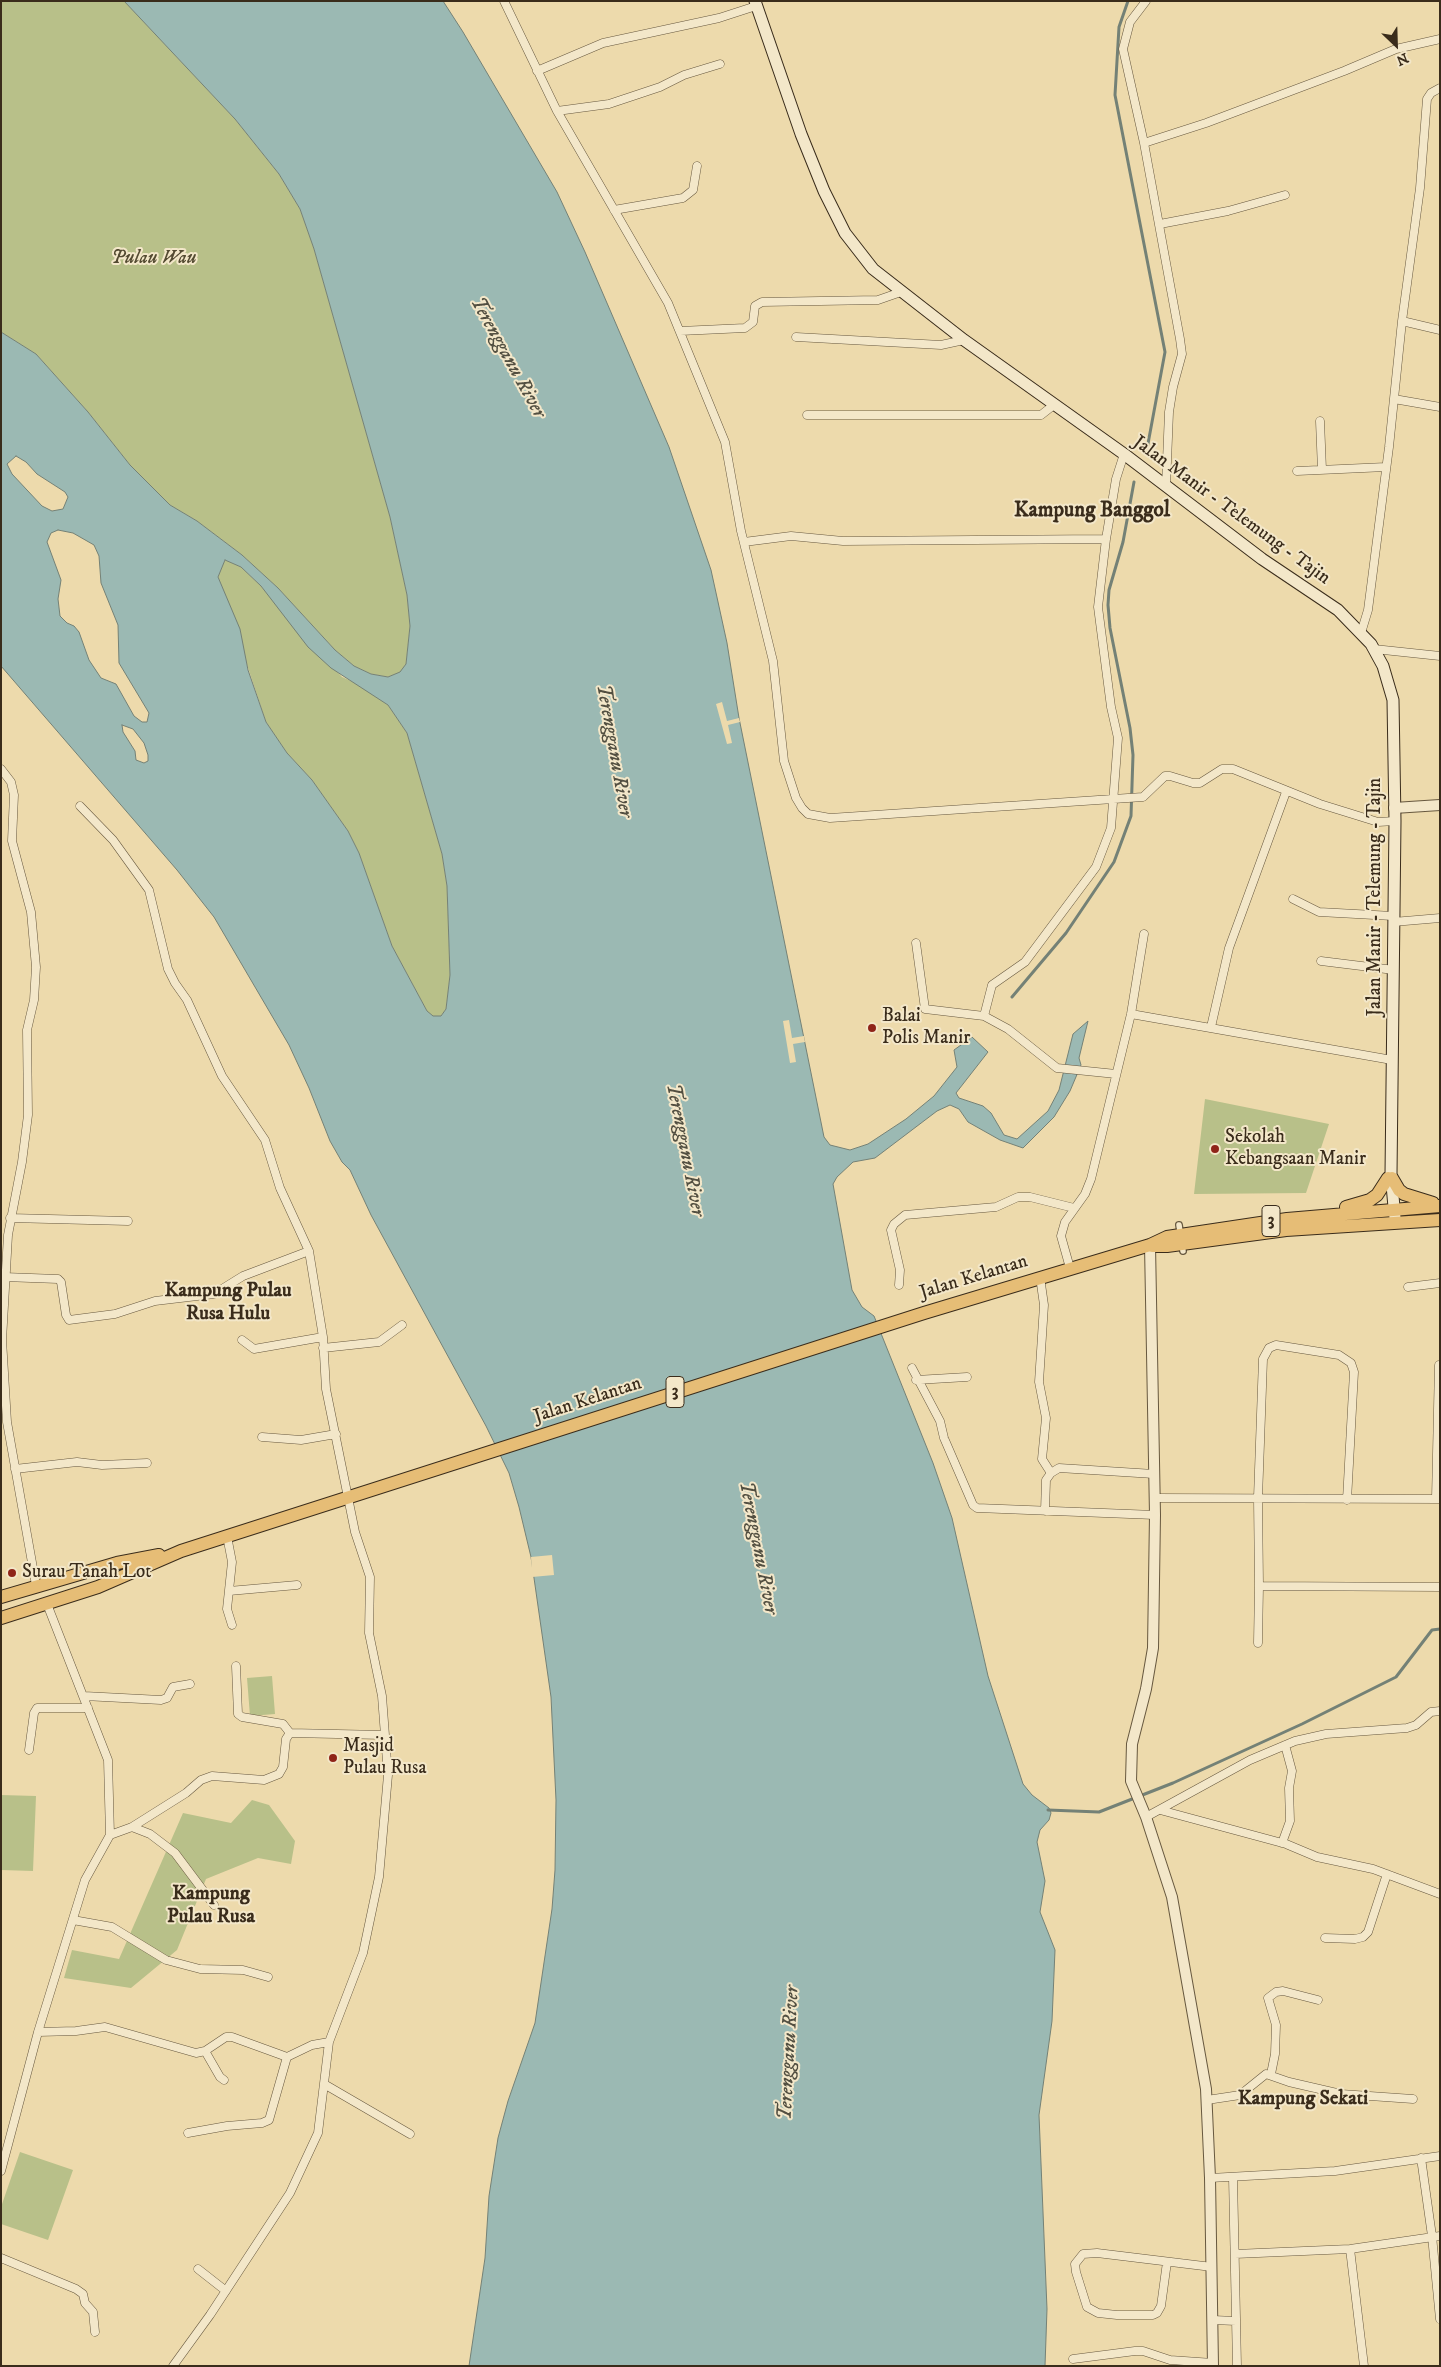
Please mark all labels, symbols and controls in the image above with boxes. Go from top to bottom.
north arrow [1371,20,1421,70]
text: N [1393,48,1411,69]
park label: Pulau Wau [111,248,197,270]
water label: Terengganu River [464,293,550,423]
street label: Jalan Manir - Telemung - Tajin [1128,432,1334,590]
district label: Kampung Banggol [1014,499,1170,525]
water label: Terengganu River [589,683,637,819]
street label: Jalan Manir - Telemung - Tajin [1365,778,1387,1016]
place label: Balai Polis Manir [882,1006,970,1050]
marker: Balai Polis Manir [866,1022,878,1034]
water label: Terengganu River [659,1082,709,1218]
place label: Sekolah Kebangsaan Manir [1225,1127,1366,1171]
marker: Sekolah Kebangsaan Manir [1209,1143,1221,1155]
road number: 3 [1262,1206,1280,1236]
street label: Jalan Kelantan [917,1251,1031,1305]
district label: Kampung Pulau Rusa Hulu [164,1280,292,1327]
street label: Jalan Kelantan [531,1373,645,1429]
road number: 3 [666,1376,684,1408]
water label: Terengganu River [732,1480,782,1616]
place label: Surau Tanah Lot [22,1562,151,1584]
marker: Surau Tanah Lot [6,1567,18,1579]
place label: Masjid Pulau Rusa [343,1736,426,1780]
marker: Masjid Pulau Rusa [327,1752,339,1764]
district label: Kampung Pulau Rusa [167,1883,255,1930]
water label: Terengganu River [774,1985,806,2121]
district label: Kampung Sekati [1238,2088,1368,2112]

